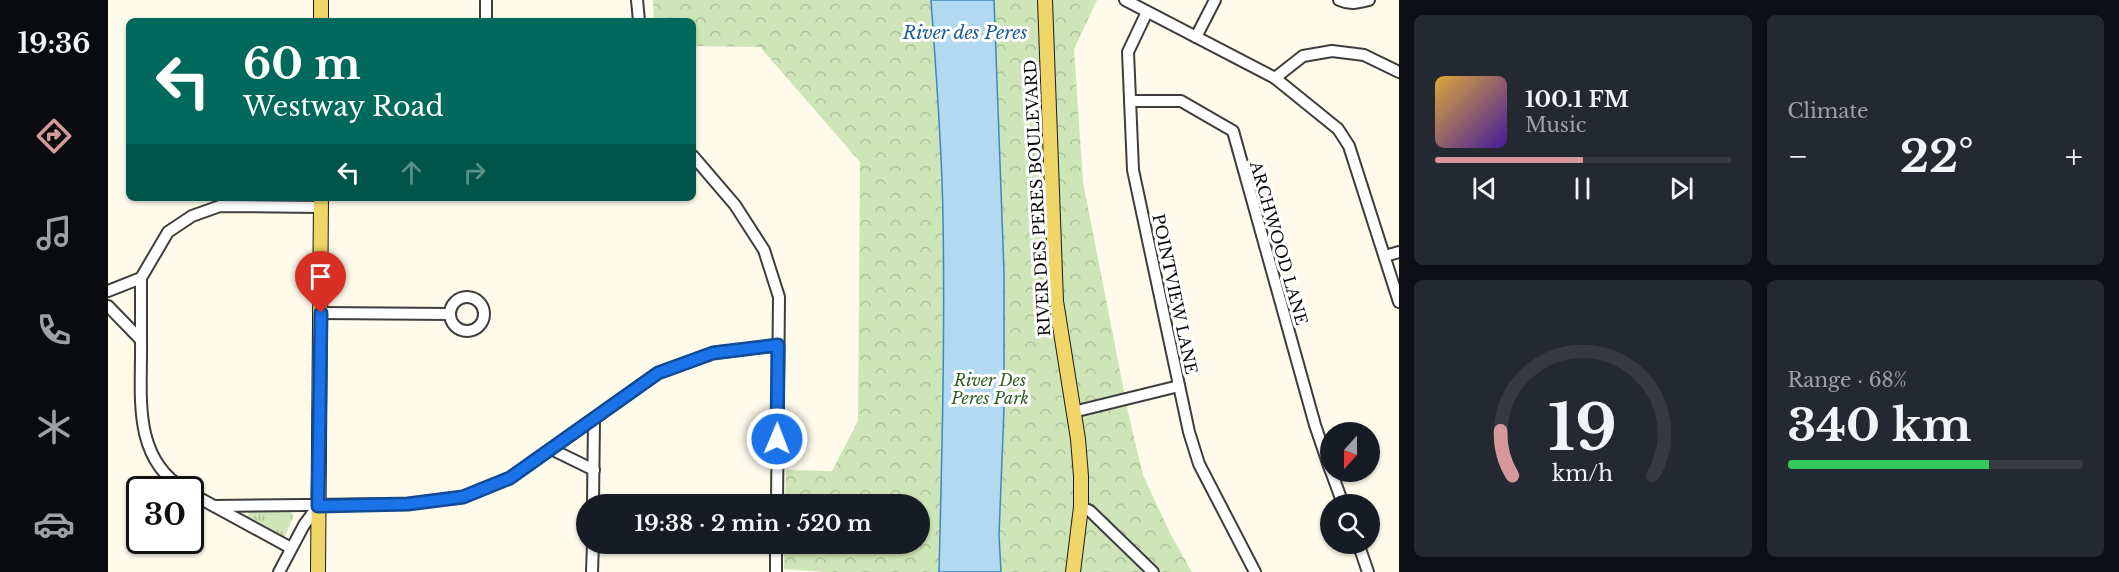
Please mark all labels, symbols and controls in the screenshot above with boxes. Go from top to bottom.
water label: River des Peres [902,22,1027,44]
text: 19:36 [17,27,91,60]
text: 60 m [243,38,361,90]
icon: left [144,42,222,120]
street label: RIVER DES PERES BOULEVARD [1020,59,1054,337]
text: 100.1 FM [1525,86,1629,113]
text: Westway Road [243,90,444,123]
text: Climate [1788,99,1868,123]
text: Music [1525,113,1586,137]
icon: directions [33,115,75,157]
text: 22° [1900,128,1973,184]
text: − [1788,136,1808,177]
text: + [2065,136,2083,177]
icon: left [332,156,365,189]
icon: ahead [395,156,428,189]
icon: right [458,156,491,189]
street label: ARCHWOOD LANE [1246,158,1312,327]
icon: previous [1468,172,1501,205]
icon: pause [1566,172,1599,205]
icon: next [1665,172,1698,205]
icon: music [33,212,75,254]
street label: POINTVIEW LANE [1148,212,1202,376]
pin [295,251,346,313]
icon: arrive [304,260,337,293]
icon: phone [33,309,75,351]
text: Range · 68% [1788,368,1907,392]
park label: River Des Peres Park [950,370,1029,408]
text: 19 [1548,389,1617,467]
text: 340 km [1788,397,1972,453]
icon: climate [33,406,75,448]
position arrow [745,407,809,471]
north arrow [1320,422,1380,482]
map controls [1320,422,1380,554]
text: km/h [1552,460,1613,487]
speed limit sign: 30 [126,476,204,554]
button: search [1320,494,1380,554]
icon: car [33,503,75,545]
text: 19:38 · 2 min · 520 m [634,510,872,537]

